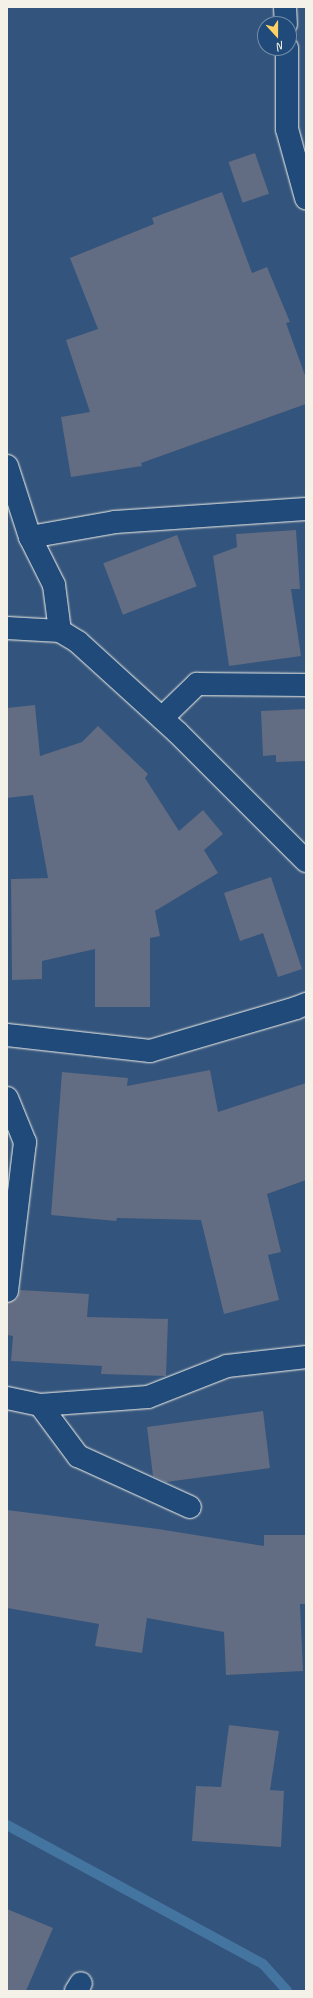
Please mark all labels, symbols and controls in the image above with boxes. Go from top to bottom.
north arrow [257,16,297,56]
text: N [275,39,287,54]

